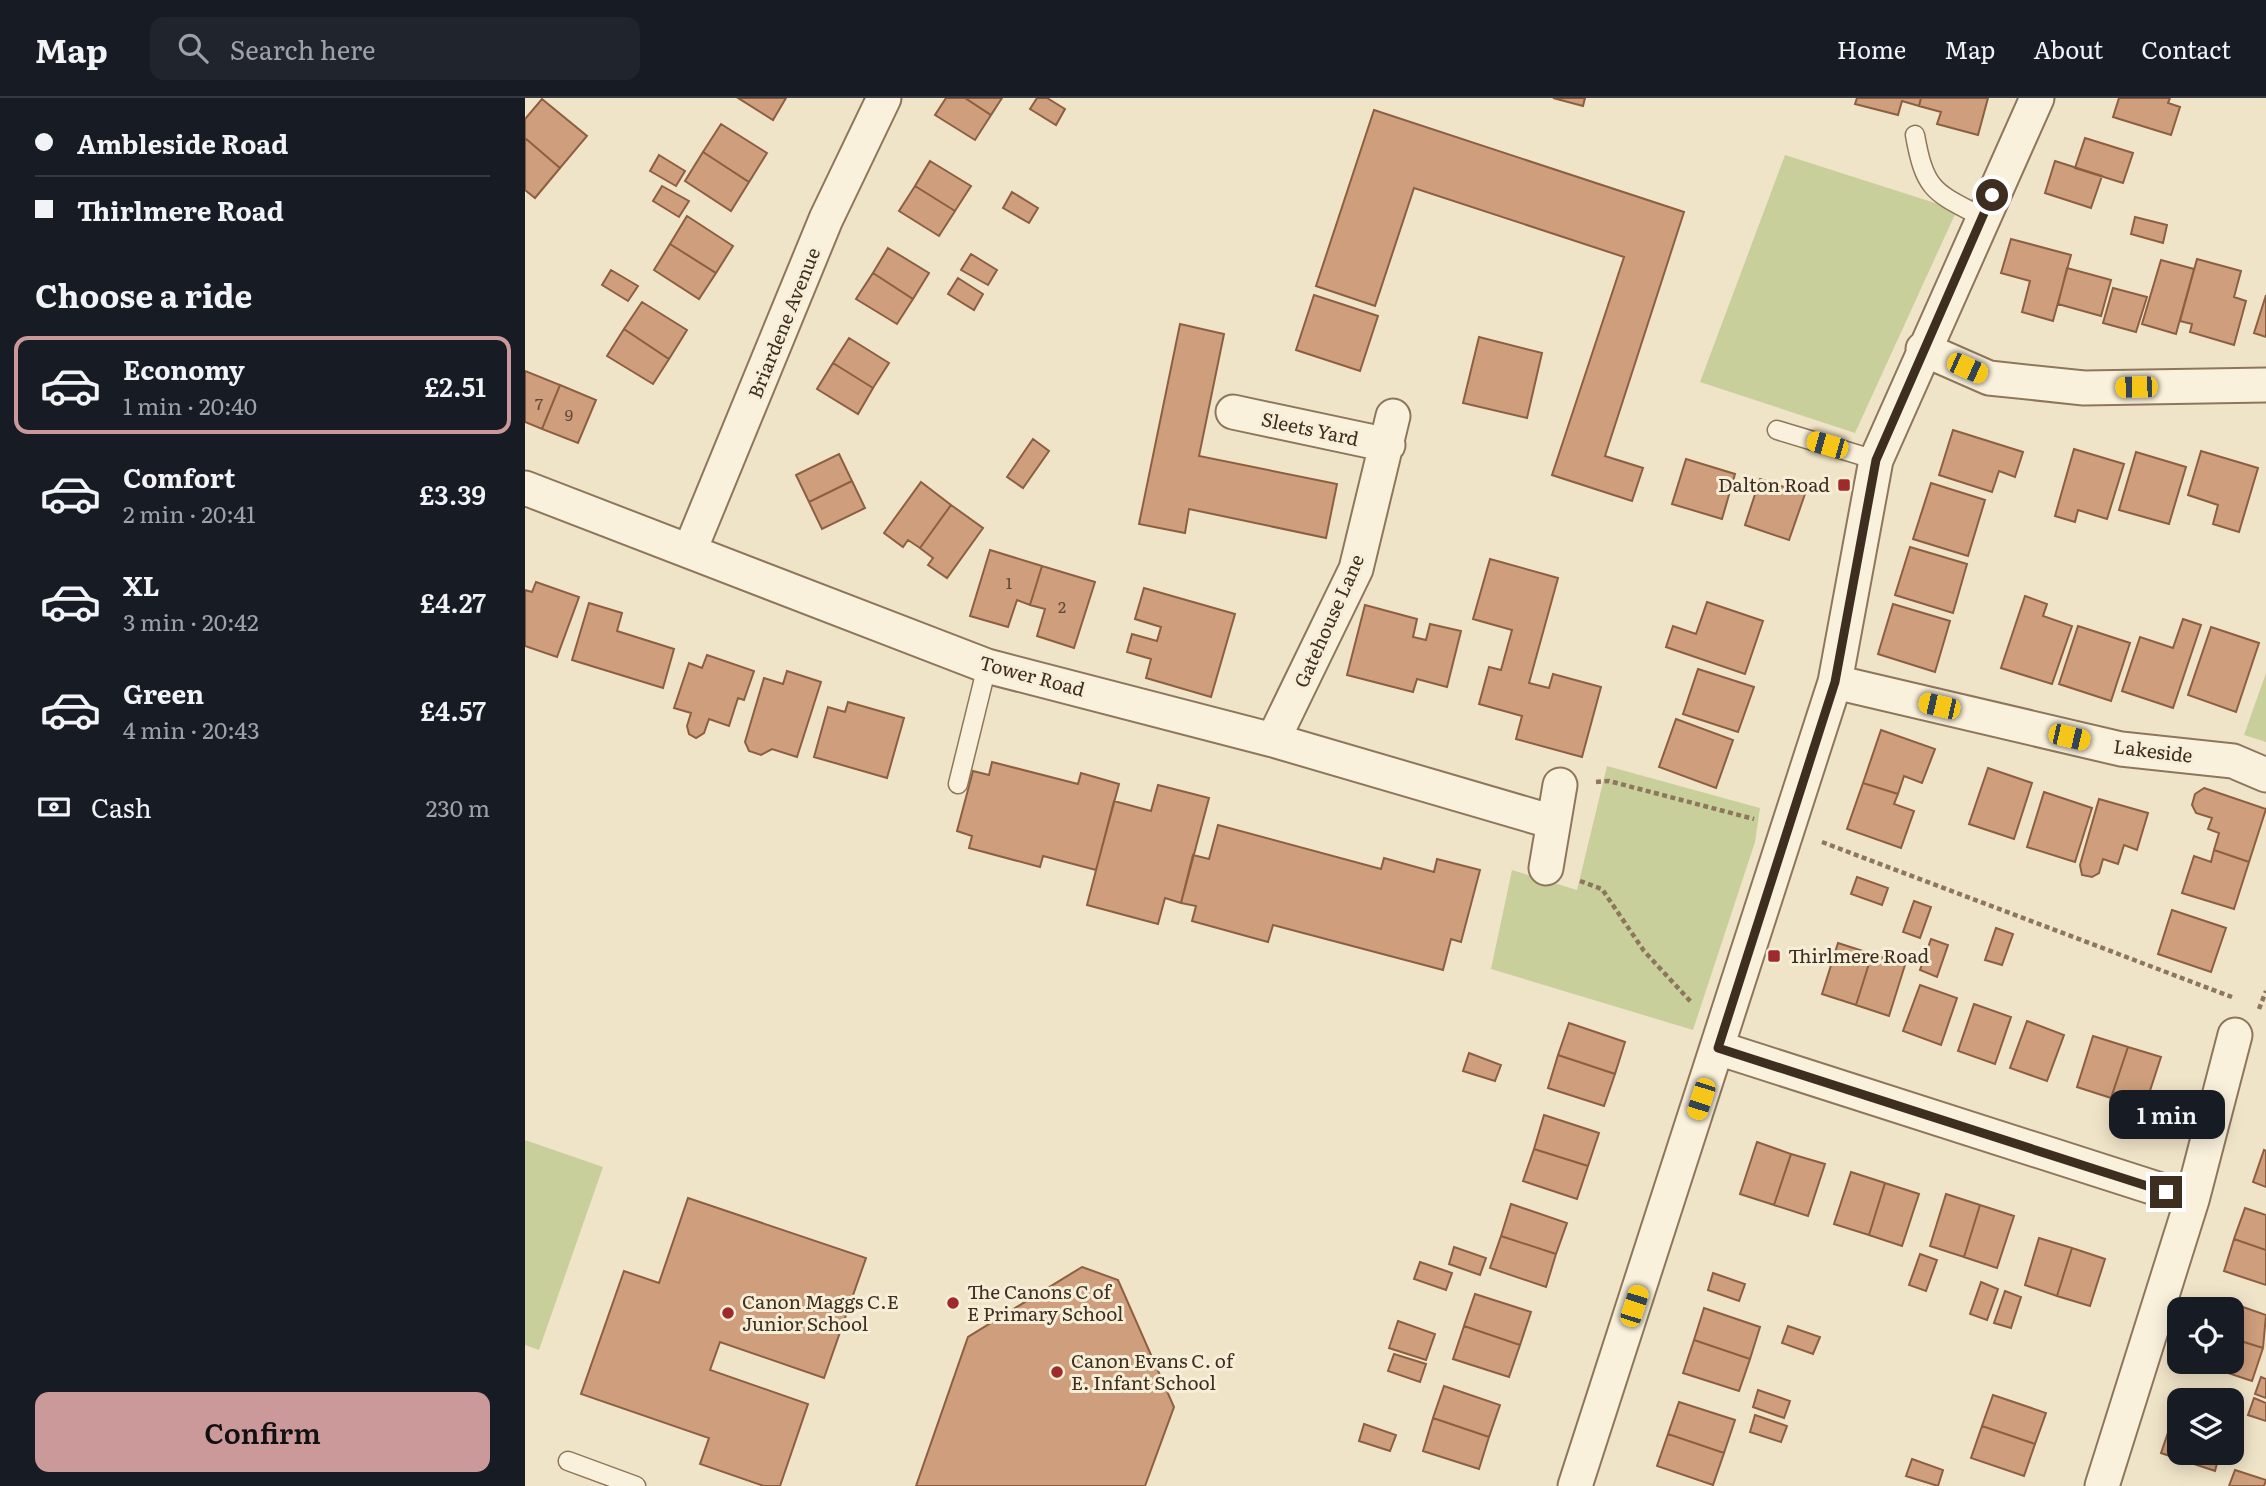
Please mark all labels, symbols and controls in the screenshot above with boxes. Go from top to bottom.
search box [150,17,640,80]
text: Map [35,24,108,73]
icon: search [174,29,212,67]
text: Search here [230,29,376,68]
text: Home [1837,31,1906,66]
text: Map [1944,31,1995,66]
text: About [2033,31,2103,66]
text: Contact [2141,31,2231,66]
text: Ambleside Road [77,123,288,162]
route start [1976,179,2008,211]
text: Thirlmere Road [77,190,284,229]
street label: Briardene Avenue [740,243,826,402]
text: Choose a ride [35,270,252,318]
text: Economy [123,349,245,388]
car [1944,350,1991,386]
icon: car [39,354,102,417]
text: £2.51 [424,366,486,405]
car [2115,376,2158,398]
text: 1 min · 20:40 [123,388,257,422]
house number: 7 [535,391,543,415]
house number: 9 [565,402,573,426]
street label: Sleets Yard [1259,404,1362,452]
car [1804,429,1851,461]
text: Comfort [123,457,235,496]
icon: car [39,462,102,525]
place label: Dalton Road [1718,470,1830,498]
text: £3.39 [419,474,486,513]
marker: Dalton Road [1836,477,1852,493]
text: 2 min · 20:41 [123,496,256,530]
street label: Gatehouse Lane [1286,549,1370,692]
text: XL [123,565,160,604]
icon: car [39,570,102,633]
house number: 1 [1006,570,1013,594]
text: £4.27 [420,582,486,621]
house number: 2 [1058,594,1066,618]
text: 3 min · 20:42 [123,604,259,638]
street label: Tower Road [976,648,1089,703]
text: Green [123,673,204,712]
icon: car [39,678,102,741]
text: £4.57 [420,690,486,729]
car [1917,691,1962,721]
text: 4 min · 20:43 [123,712,260,746]
car [2047,722,2092,752]
street label: Lakeside [2112,731,2194,769]
text: Cash [91,787,152,826]
icon: cash [35,788,73,826]
text: 230 m [426,790,490,824]
place label: Thirlmere Road [1788,941,1930,969]
marker: Thirlmere Road [1766,948,1782,964]
car [1685,1076,1718,1122]
callout: 1 min [2108,1090,2224,1140]
text: 1 min [2137,1097,2197,1131]
route end [2150,1176,2182,1208]
place label: The Canons C of E Primary School [967,1277,1123,1327]
car [1618,1283,1651,1329]
place label: Canon Maggs C.E Junior School [742,1287,899,1337]
marker: The Canons C of E Primary School [945,1295,961,1311]
map controls [2167,1297,2244,1465]
button: locate [2167,1297,2244,1374]
marker: Canon Maggs C.E Junior School [720,1305,736,1321]
place label: Canon Evans C. of E. Infant School [1071,1346,1235,1396]
marker: Canon Evans C. of E. Infant School [1049,1364,1065,1380]
button: layers [2167,1388,2244,1465]
button: Confirm [35,1392,490,1472]

